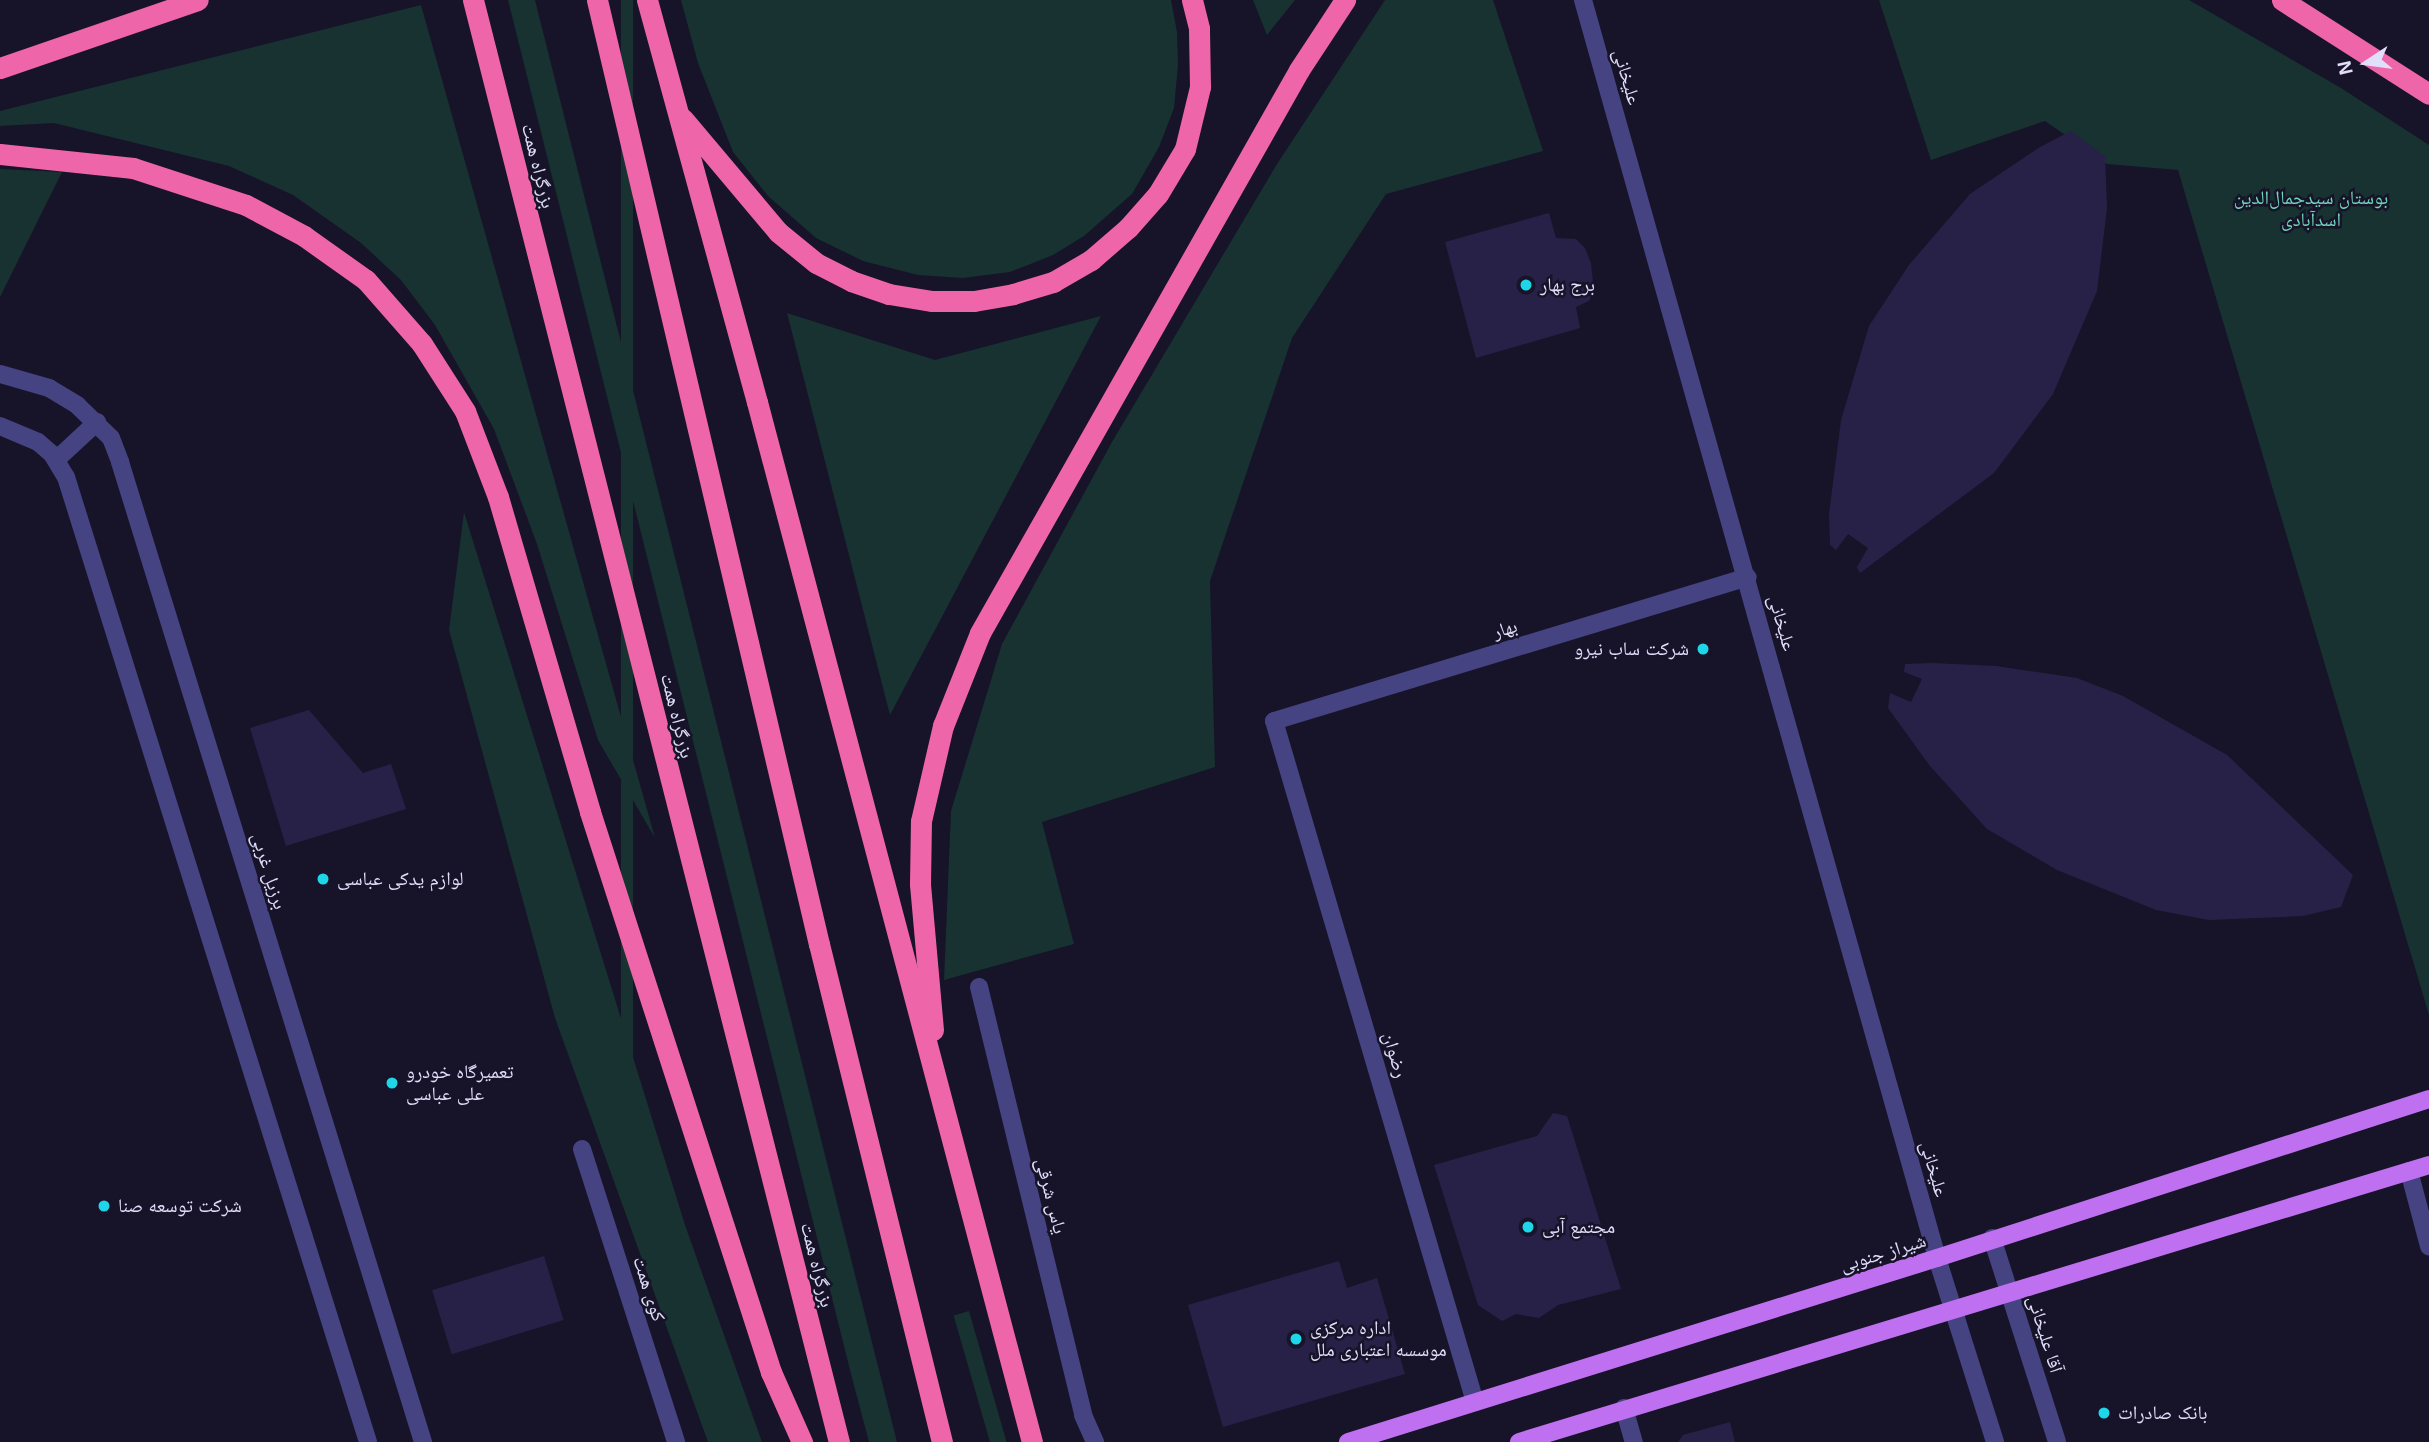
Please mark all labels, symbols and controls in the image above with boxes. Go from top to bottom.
north arrow [2331,28,2401,98]
street label: علیخانی [1608,47,1646,107]
text: N [2333,59,2357,77]
street label: بزرگراه همت [516,121,560,211]
park label: بوستان سیدجمال‌الدین اسدآبادی [2234,187,2388,231]
place label: برج بهار [1540,274,1595,296]
marker: برج بهار [1518,277,1534,293]
street label: علیخانی [1763,593,1801,653]
street label: بهار [1490,615,1520,643]
place label: شرکت ساب نیرو [1574,638,1689,660]
marker: شرکت ساب نیرو [1695,641,1711,657]
street label: بزرگراه همت [655,671,699,761]
street label: برزیل غربی [247,830,291,912]
place label: لوازم یدکی عباسی [337,868,464,890]
marker: لوازم یدکی عباسی [315,871,331,887]
street label: رضوان [1378,1029,1412,1081]
place label: تعمیرگاه خودرو علی عباسی [406,1061,514,1105]
marker: تعمیرگاه خودرو علی عباسی [384,1075,400,1091]
street label: علیخانی [1915,1139,1953,1199]
street label: یاس شرقی [1031,1156,1071,1236]
place label: شرکت توسعه صنا [118,1195,242,1217]
marker: شرکت توسعه صنا [96,1198,112,1214]
place label: مجتمع آبی [1542,1216,1615,1238]
marker: مجتمع آبی [1520,1219,1536,1235]
street label: بزرگراه همت [795,1220,839,1310]
street label: شیراز جنوبی [1837,1229,1929,1277]
street label: کوی همت [628,1254,670,1324]
street label: آقا علیخانی [2022,1293,2068,1375]
place label: اداره مرکزی موسسه اعتباری ملل [1310,1317,1447,1361]
marker: اداره مرکزی موسسه اعتباری ملل [1288,1331,1304,1347]
place label: بانک صادرات [2118,1402,2207,1424]
marker: بانک صادرات [2096,1405,2112,1421]

